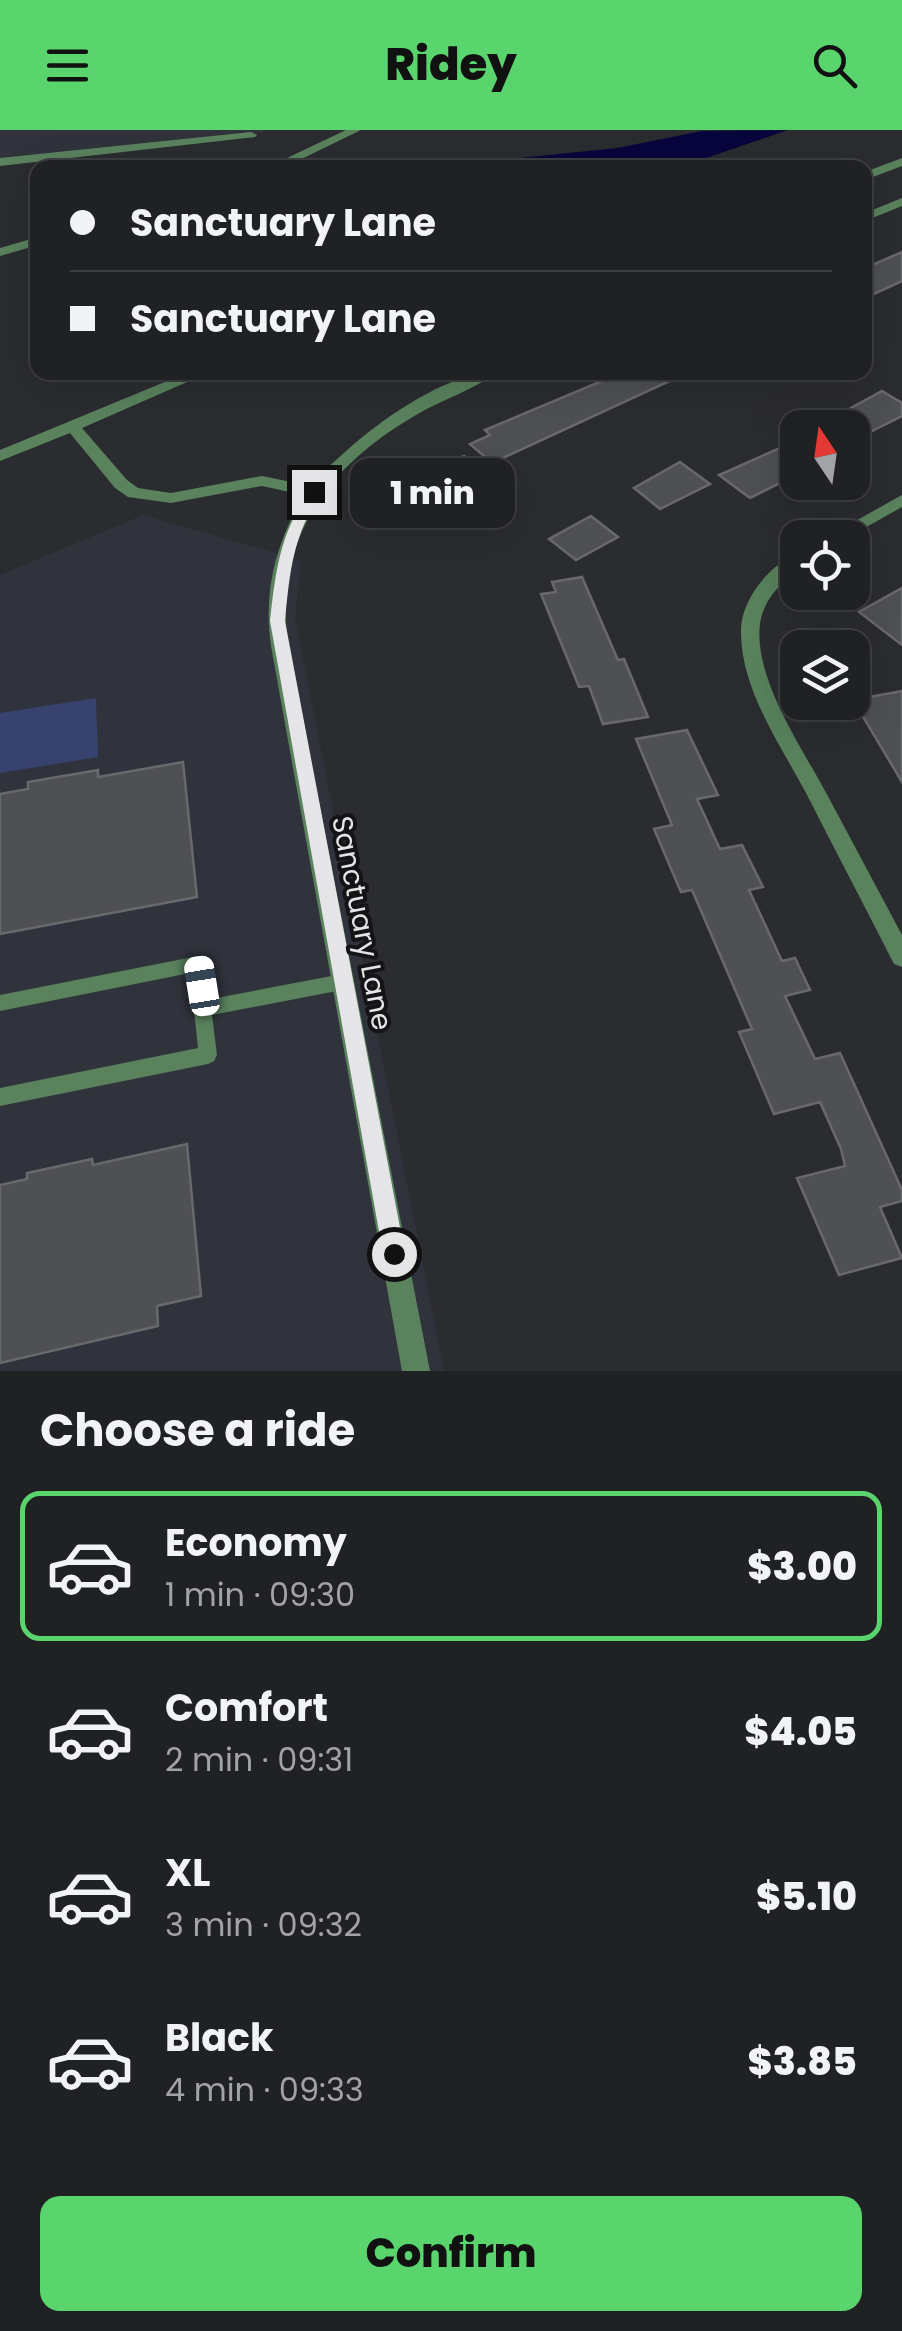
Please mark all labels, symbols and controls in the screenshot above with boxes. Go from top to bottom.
text: Ridey [385,33,517,96]
icon: menu [40,38,95,93]
icon: search [807,38,862,93]
text: Sanctuary Lane [130,196,436,249]
text: Sanctuary Lane [130,292,436,345]
north arrow [780,410,870,500]
map controls [780,410,870,720]
callout: 1 min [349,457,514,527]
route end [292,470,337,515]
text: 1 min [390,470,475,515]
button: locate [780,520,870,610]
button: layers [780,630,870,720]
street label: Sanctuary Lane [322,813,402,1033]
car [182,954,222,1018]
route start [372,1232,417,1277]
text: Choose a ride [40,1399,355,1462]
text: Economy [165,1516,347,1569]
icon: car [45,1521,135,1611]
text: $3.00 [747,1540,857,1593]
text: 1 min · 09:30 [165,1572,355,1617]
text: Comfort [165,1681,328,1734]
icon: car [45,1686,135,1776]
text: $4.05 [744,1705,857,1758]
text: 2 min · 09:31 [165,1737,353,1782]
text: XL [165,1846,210,1899]
icon: car [45,1851,135,1941]
text: $5.10 [756,1870,857,1923]
text: 3 min · 09:32 [165,1902,362,1947]
text: Black [165,2011,274,2064]
icon: car [45,2016,135,2106]
text: $3.85 [748,2035,857,2088]
text: 4 min · 09:33 [165,2067,364,2112]
button: Confirm [40,2196,862,2311]

